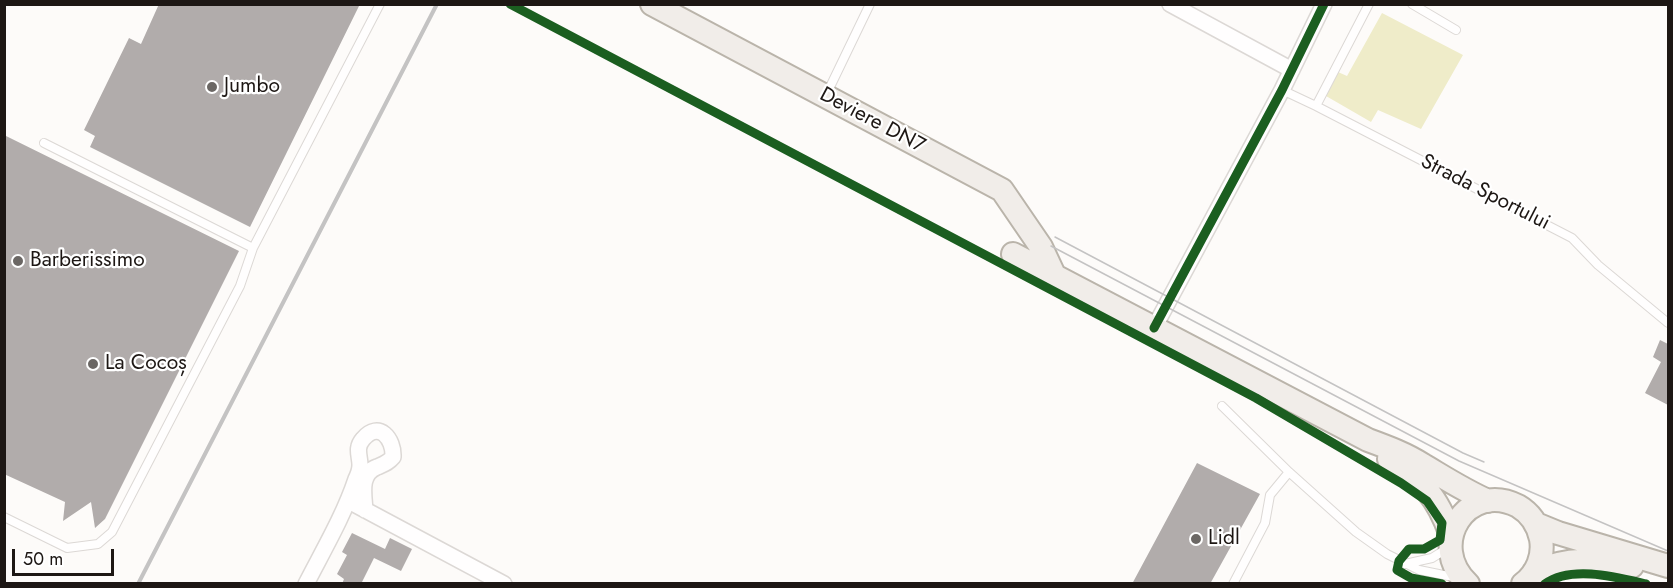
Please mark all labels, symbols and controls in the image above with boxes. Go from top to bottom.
place label: Jumbo [224,74,280,100]
marker: Jumbo [205,80,219,94]
street label: Deviere DN7 [815,83,929,159]
street label: Strada Sportului [1416,150,1554,236]
place label: Barberissimo [30,248,145,274]
marker: Barberissimo [11,254,25,268]
place label: La Cocoș [105,351,187,377]
marker: La Cocoș [86,357,100,371]
place label: Lidl [1208,526,1240,552]
marker: Lidl [1189,532,1203,546]
scale bar [15,537,117,575]
text: 50 m [23,546,63,572]

